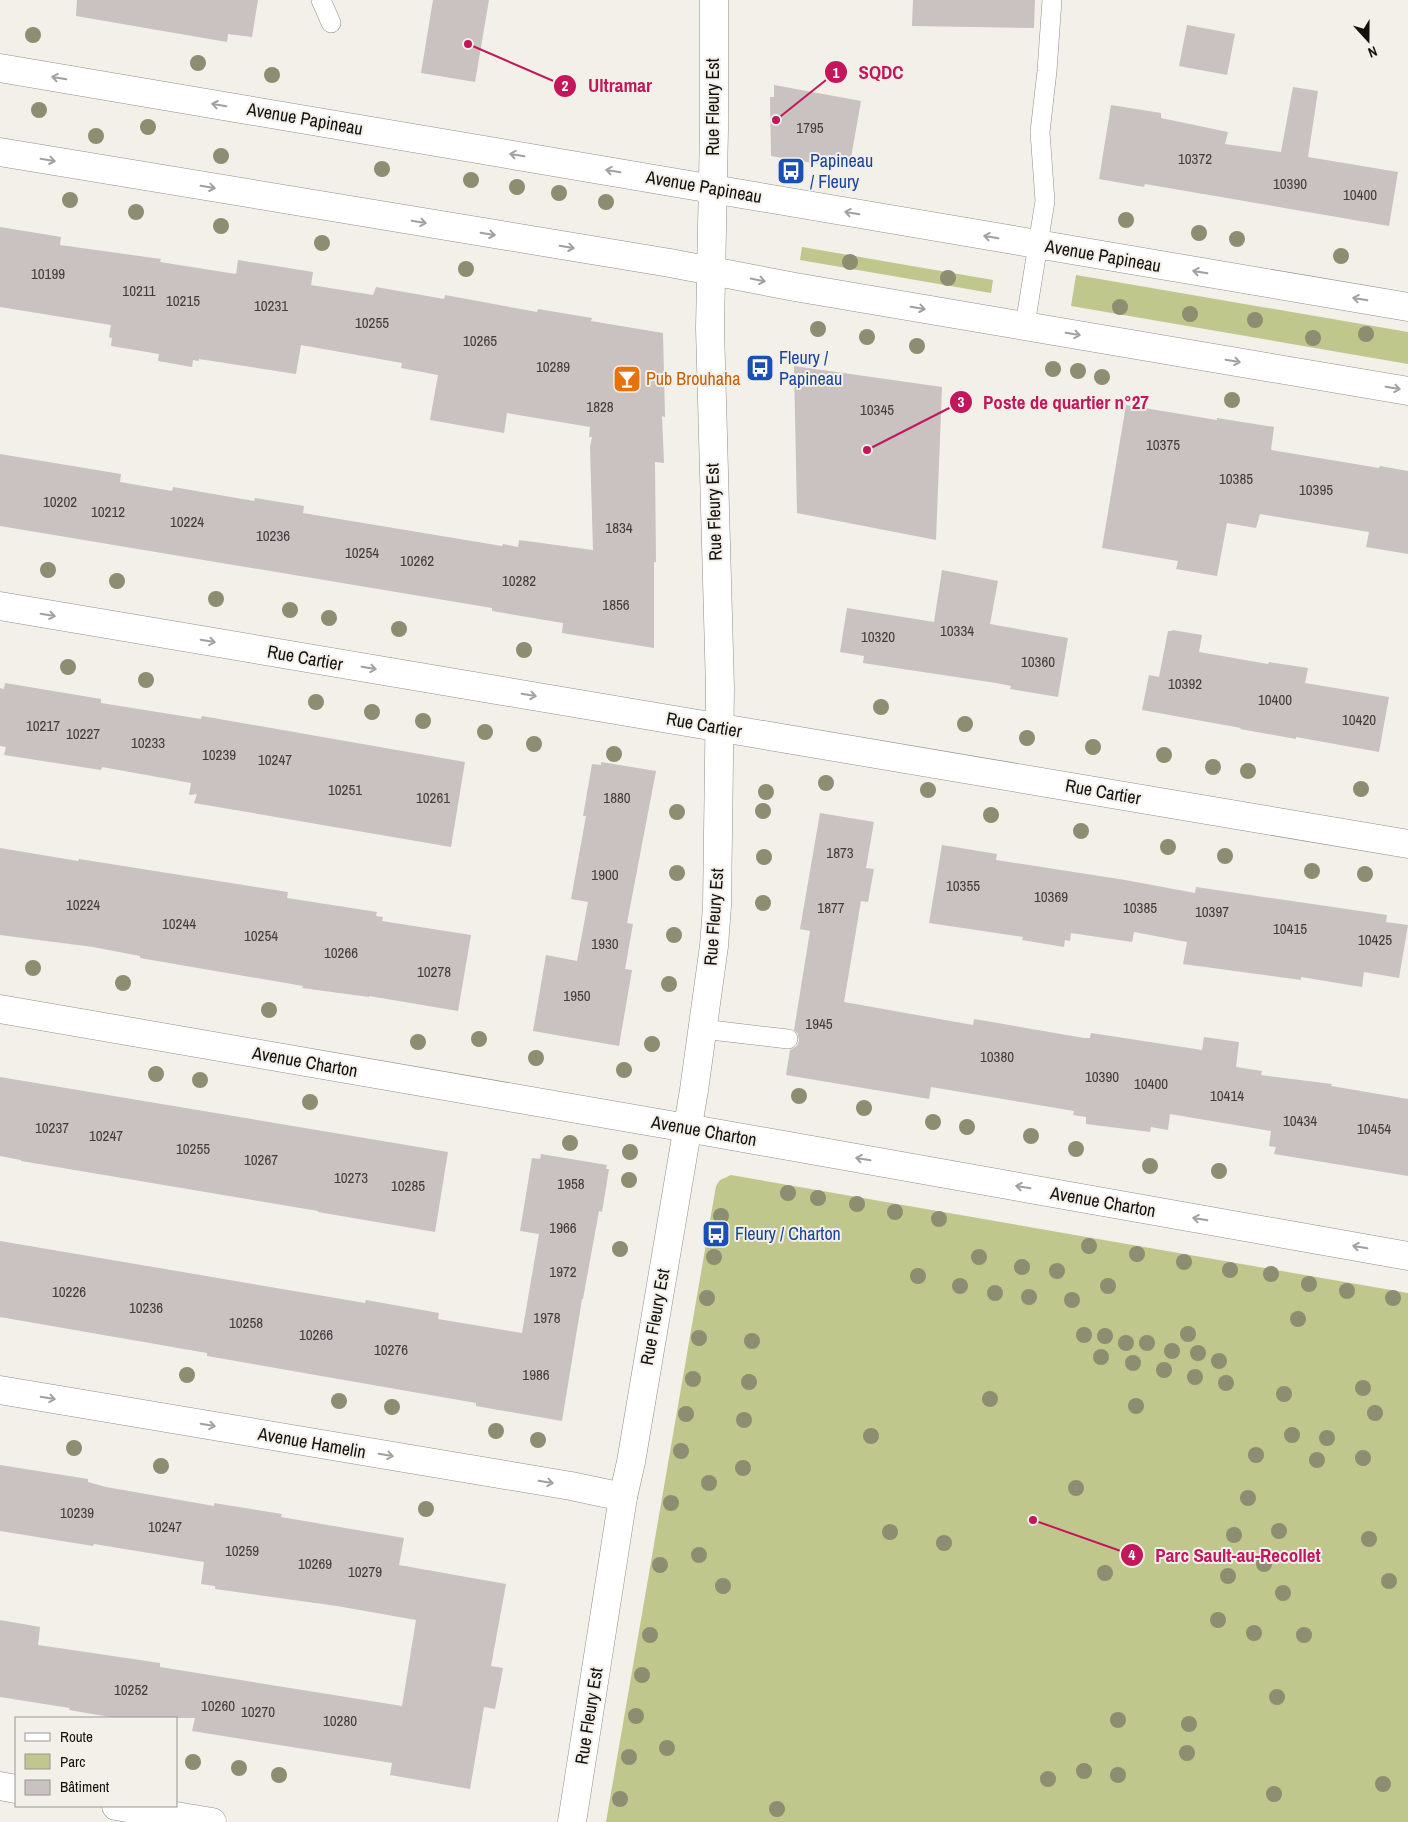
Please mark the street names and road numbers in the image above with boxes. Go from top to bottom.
street label: Rue Fleury Est [700,58,725,156]
street label: Avenue Papineau [244,96,365,141]
street label: Avenue Papineau [643,164,764,209]
street label: Avenue Papineau [1042,233,1163,278]
street label: Rue Fleury Est [699,463,728,561]
street label: Rue Cartier [265,639,345,676]
street label: Rue Cartier [664,706,744,743]
street label: Rue Cartier [1063,773,1143,810]
street label: Rue Fleury Est [698,867,729,967]
street label: Avenue Charton [250,1040,360,1083]
street label: Avenue Charton [649,1109,759,1152]
street label: Avenue Charton [1048,1180,1158,1223]
street label: Rue Fleury Est [634,1267,675,1367]
street label: Avenue Hamelin [255,1421,368,1464]
street label: Rue Fleury Est [569,1666,608,1766]

